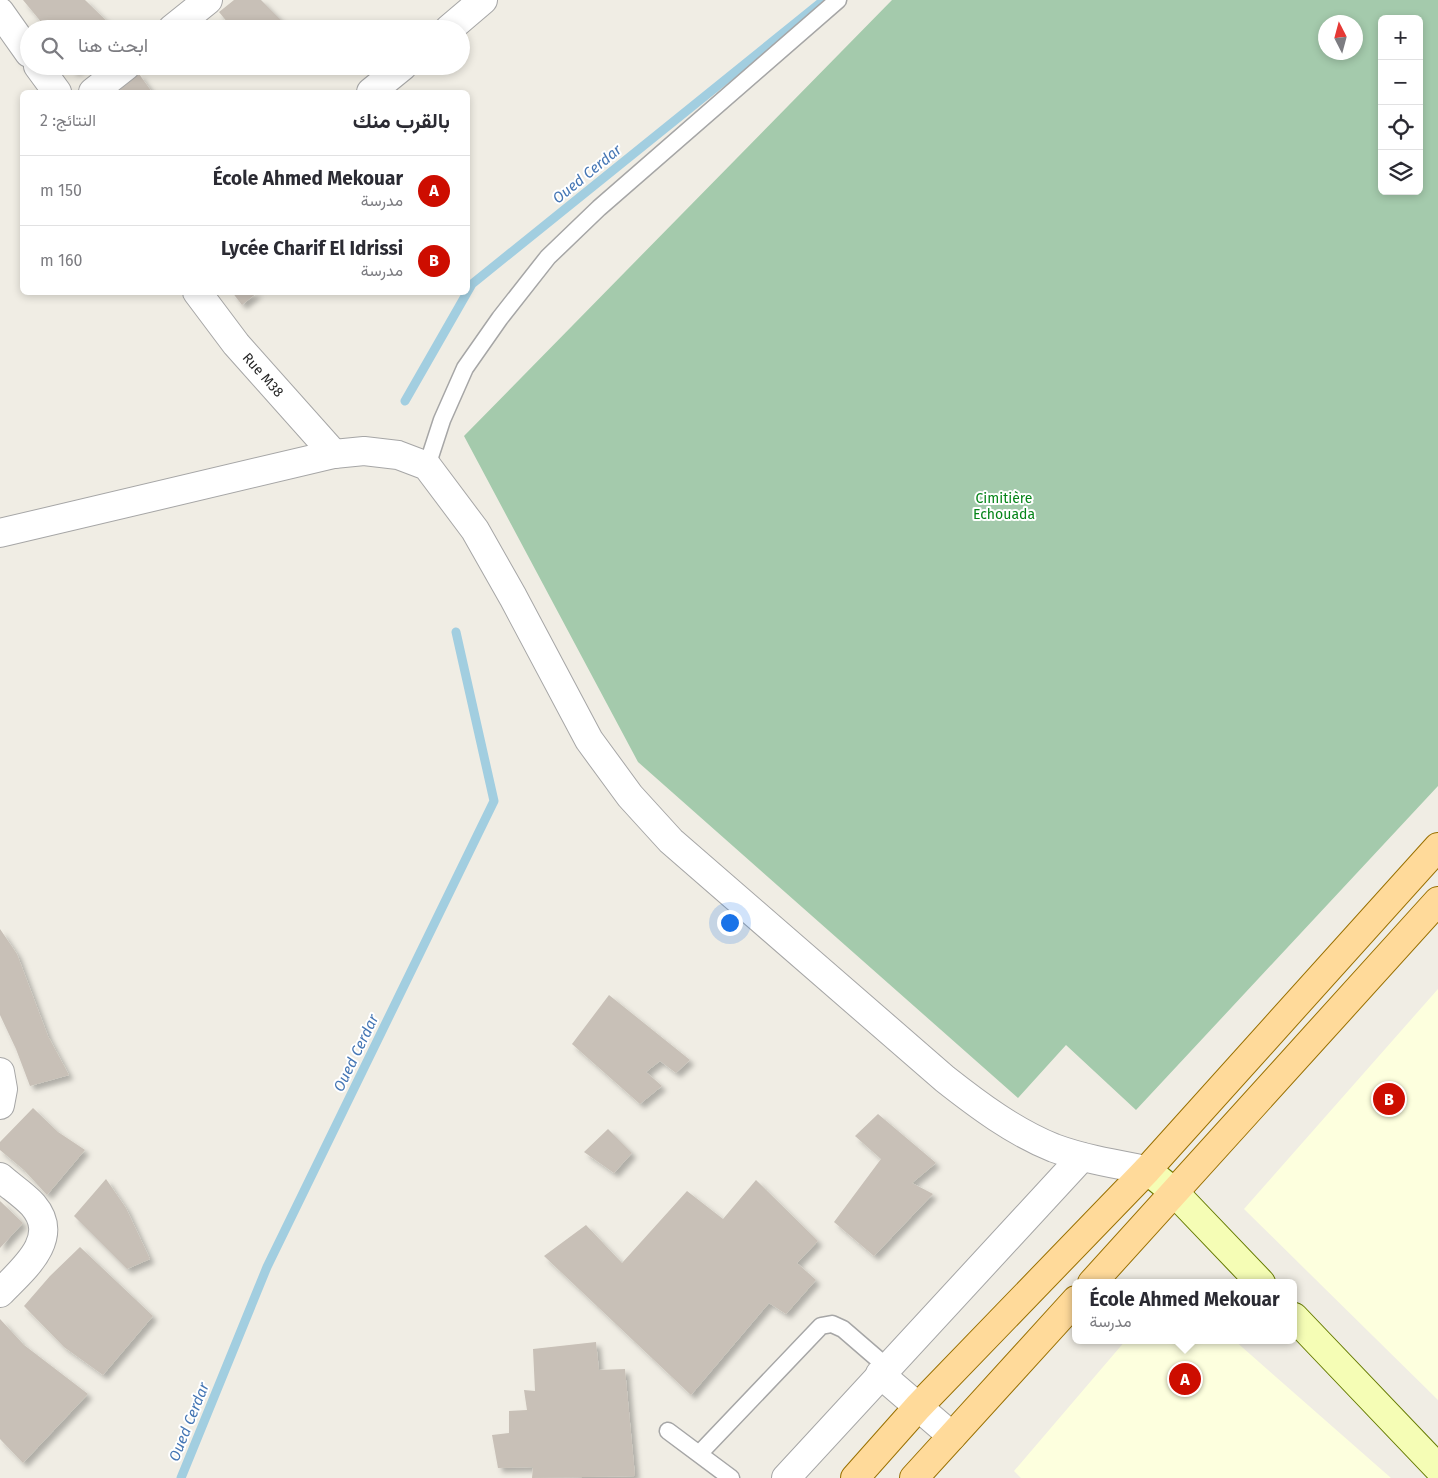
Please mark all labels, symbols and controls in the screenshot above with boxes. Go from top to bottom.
north arrow [1318,15,1363,60]
map controls [1378,15,1423,195]
button: + [1378,15,1423,60]
search box [20,20,470,75]
icon: search [38,34,66,62]
text: ابحث هنا [78,34,148,57]
button: − [1378,60,1423,105]
button: locate [1378,105,1423,150]
text: بالقرب منك [353,108,450,134]
text: النتائج: 2 [40,111,96,130]
water label: Oued Cerdar [549,140,626,207]
button: layers [1378,150,1423,195]
text: École Ahmed Mekouar [213,167,403,190]
text: 150 m [40,181,82,200]
text: A [429,181,439,200]
text: مدرسة [361,191,403,210]
text: Lycée Charif El Idrissi [221,237,403,260]
text: 160 m [40,251,82,270]
text: B [429,251,439,270]
text: مدرسة [361,261,403,280]
street label: Rue M38 [239,349,288,400]
park label: Cimitière Echouada [973,490,1035,523]
your location [717,910,743,936]
water label: Oued Cerdar [330,1010,383,1094]
pin: B [1373,1080,1405,1118]
popup [1072,1279,1297,1344]
text: École Ahmed Mekouar [1089,1288,1280,1311]
text: مدرسة [1089,1312,1132,1331]
pin: A [1169,1360,1201,1398]
water label: Oued Cerdar [165,1379,213,1464]

